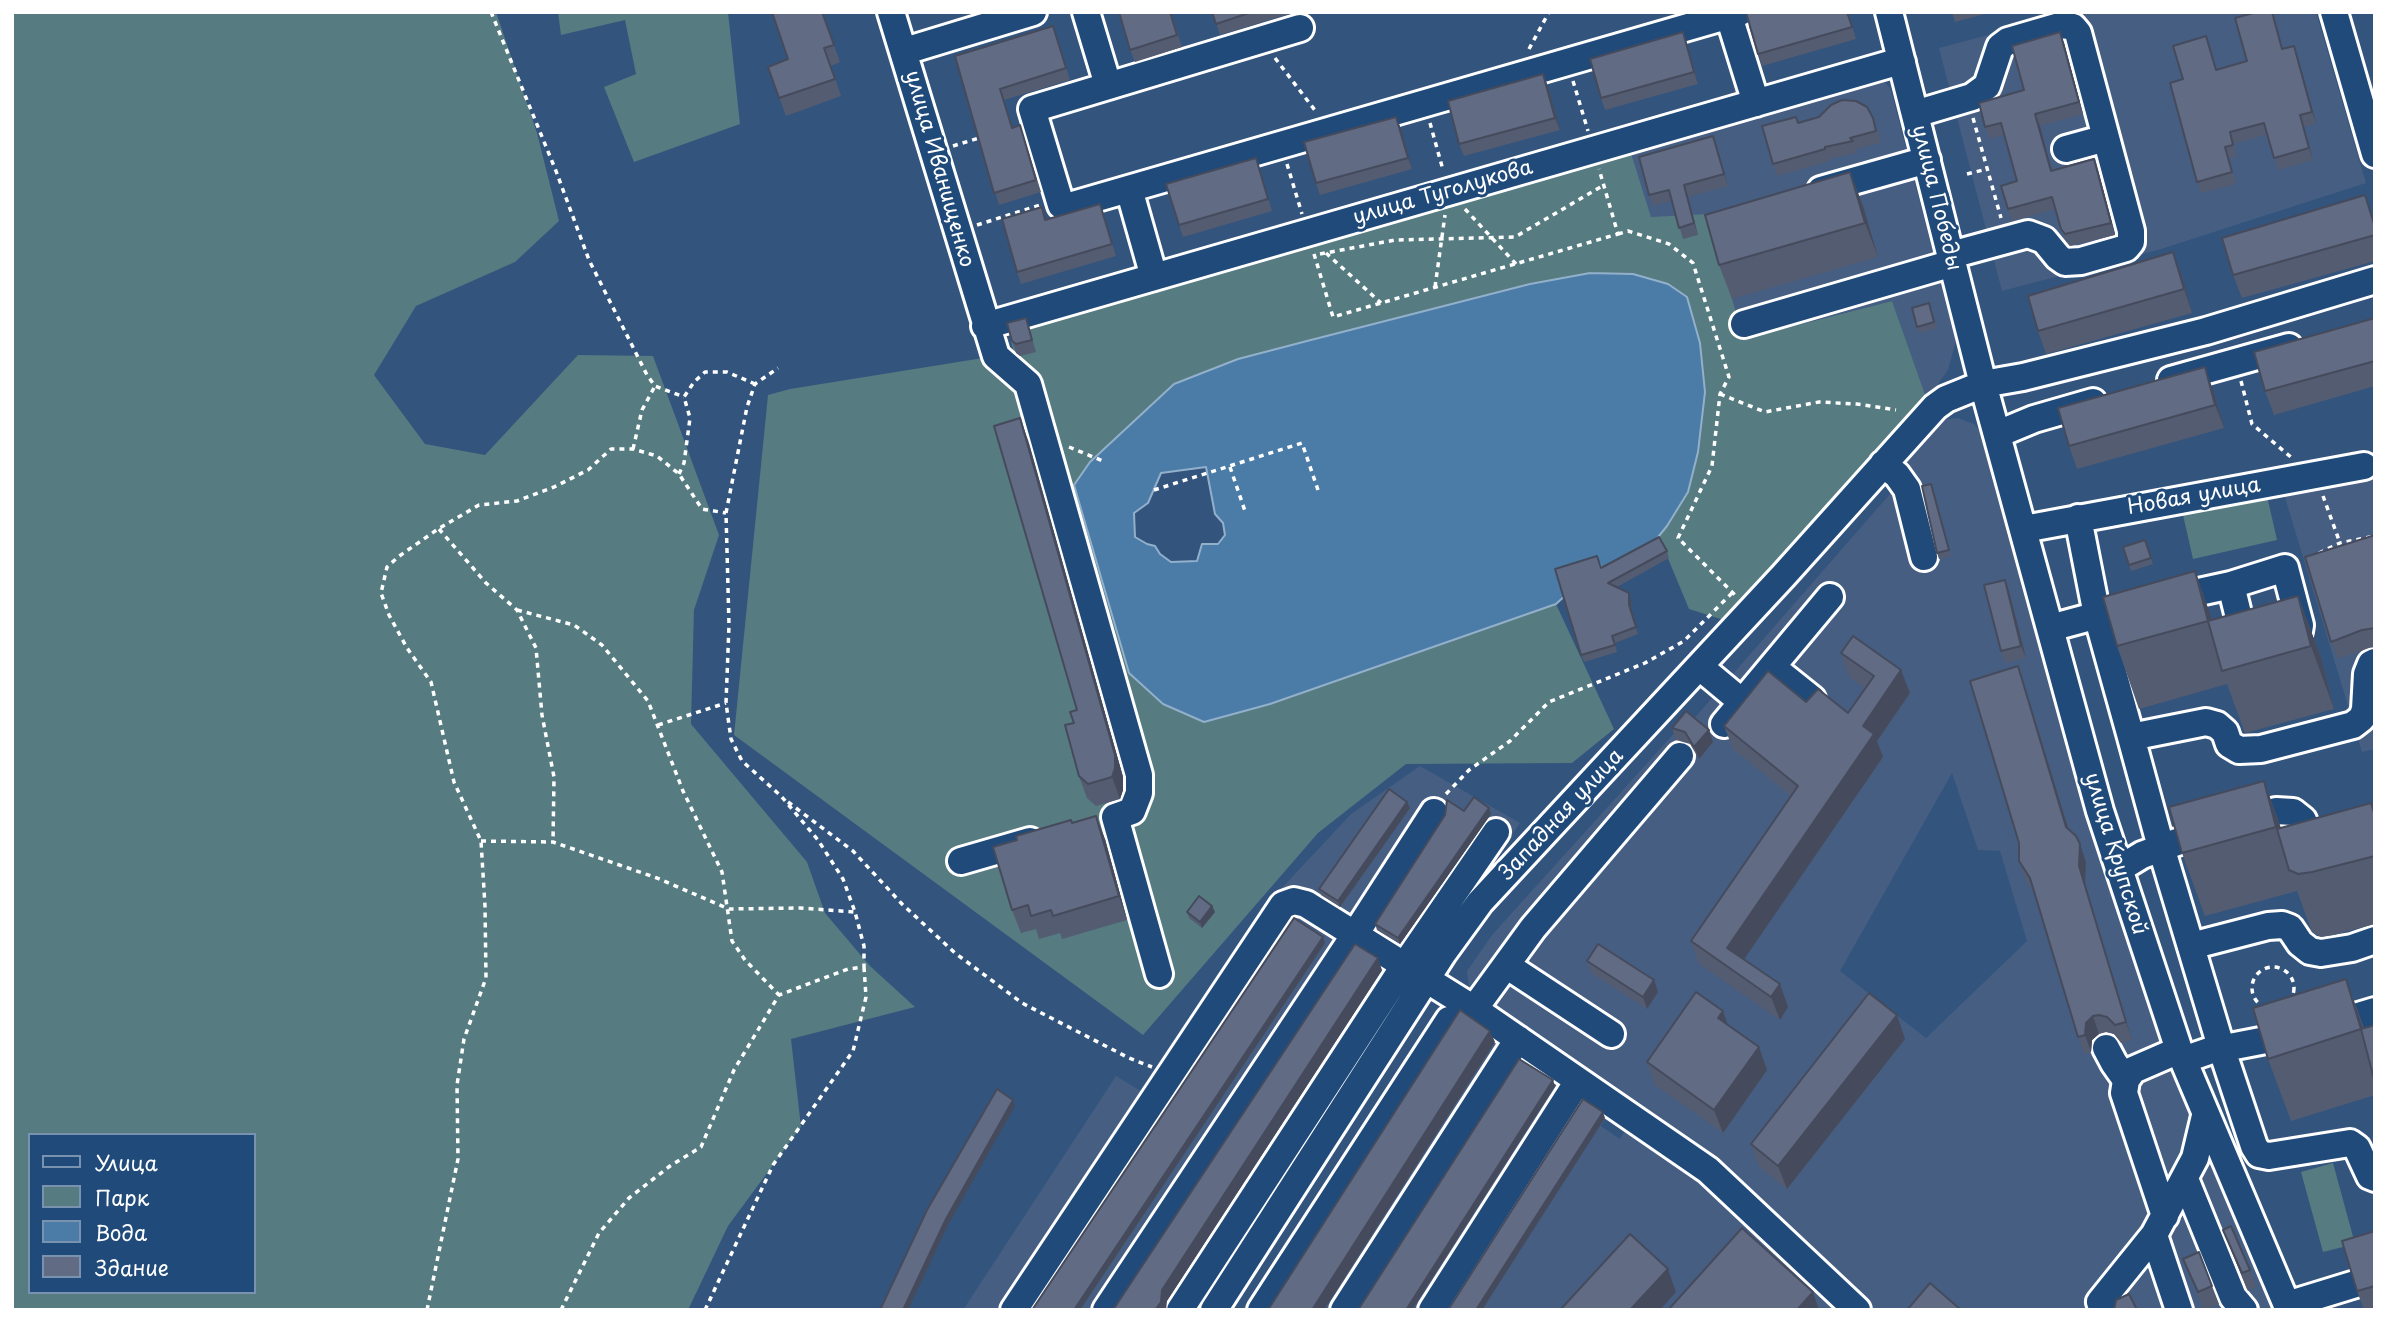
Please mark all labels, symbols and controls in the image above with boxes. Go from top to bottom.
street label: улица Иванищенко [899,68,979,270]
street label: улица Победы [1906,123,1966,273]
street label: улица Туголукова [1350,155,1536,231]
street label: Новая улица [2126,473,2262,521]
street label: Западная улица [1495,744,1629,886]
street label: улица Крупской [2078,770,2152,938]
legend [28,1133,256,1294]
text: Улица [95,1146,158,1178]
text: Парк [95,1181,149,1213]
text: Вода [95,1216,147,1248]
text: Здание [95,1251,169,1283]

